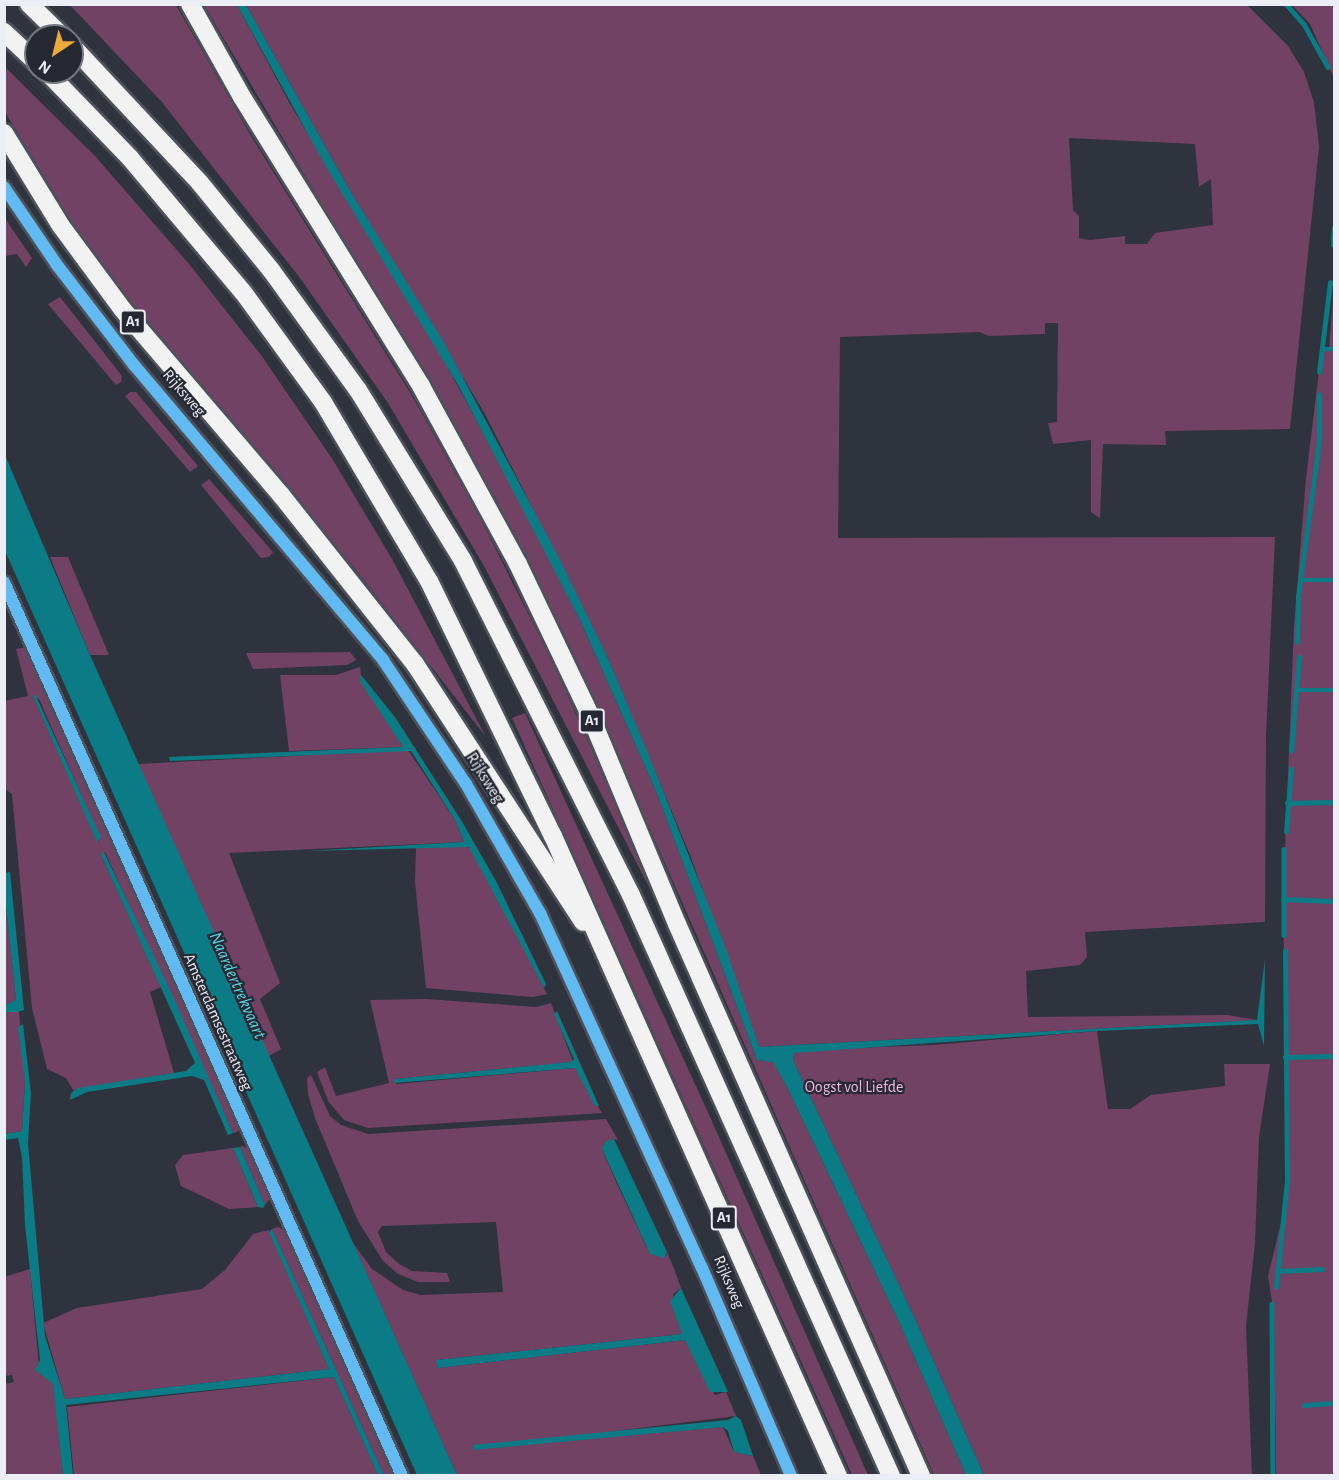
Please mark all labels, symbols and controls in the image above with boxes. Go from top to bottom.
north arrow [24,24,84,84]
text: N [36,57,54,77]
road number: A1 [120,310,146,334]
street label: Rijksweg [158,366,210,420]
road number: A1 [578,709,606,733]
street label: Rijksweg [462,749,508,807]
water label: Naardertrekvaart [204,929,270,1043]
street label: Amsterdamsestraatweg [179,950,257,1094]
park label: Oogst vol Liefde [805,1077,903,1097]
road number: A1 [710,1206,738,1230]
street label: Rijksweg [709,1253,749,1311]

